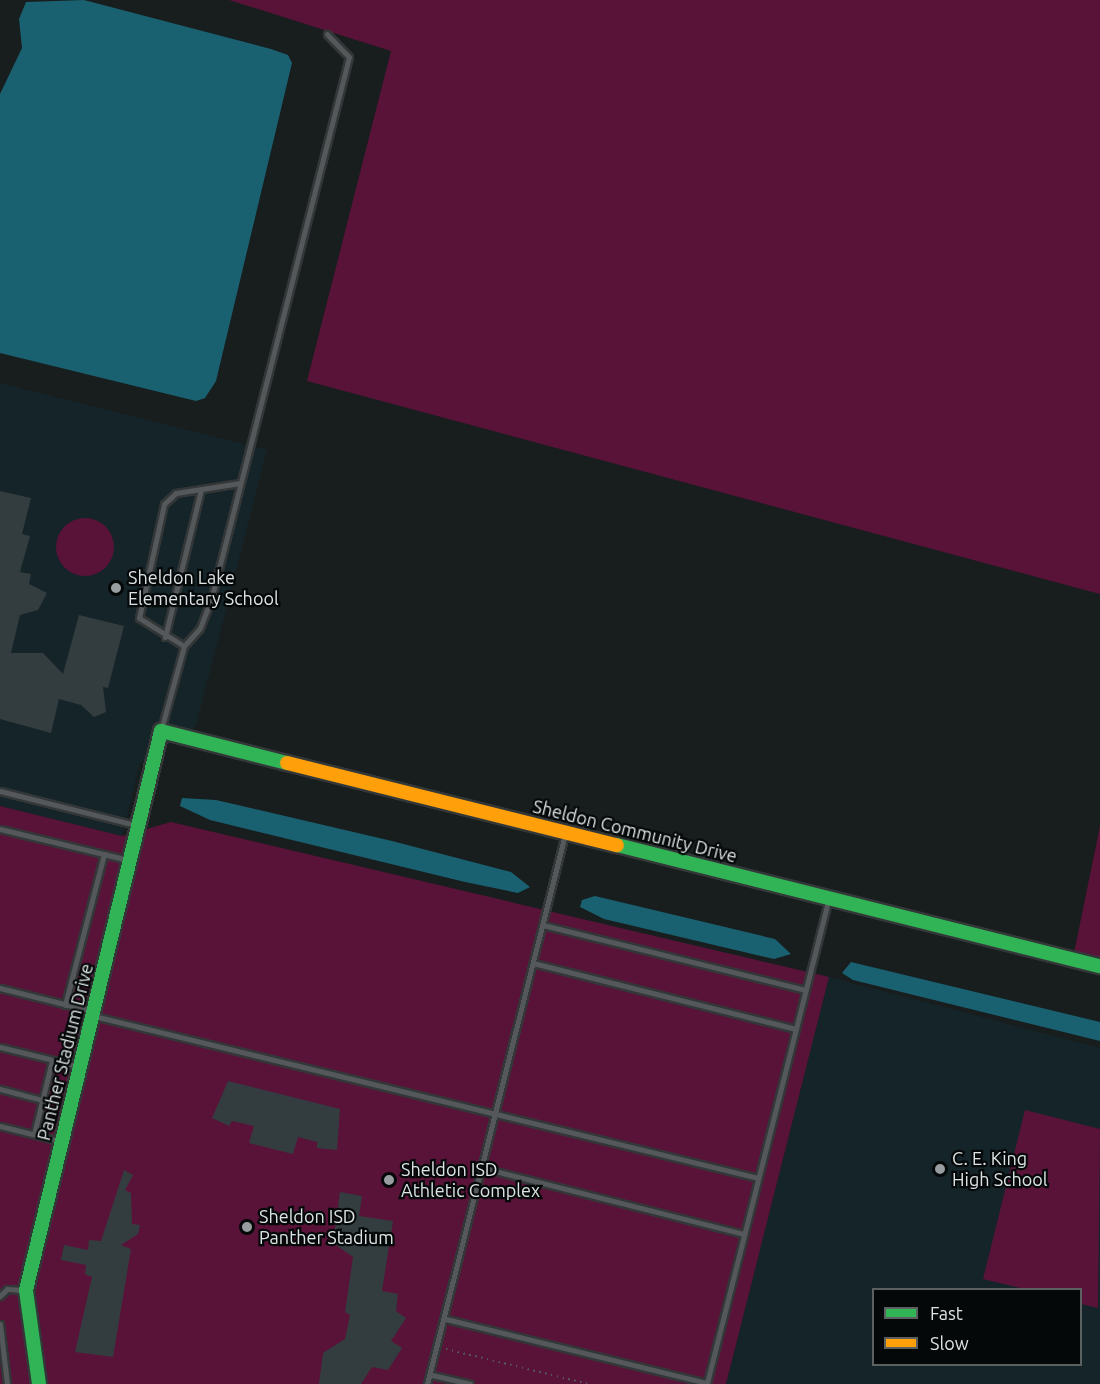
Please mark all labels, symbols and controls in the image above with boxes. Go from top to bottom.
place label: Sheldon Lake Elementary School [128,567,279,610]
marker: Sheldon Lake Elementary School [109,581,123,595]
street label: Sheldon Community Drive [531,795,739,867]
street label: Panther Stadium Drive [33,961,97,1143]
place label: C. E. King High School [952,1148,1048,1190]
place label: Sheldon ISD Athletic Complex [401,1159,540,1202]
marker: C. E. King High School [933,1162,947,1176]
marker: Sheldon ISD Athletic Complex [382,1173,396,1187]
place label: Sheldon ISD Panther Stadium [259,1206,394,1248]
marker: Sheldon ISD Panther Stadium [240,1220,254,1234]
legend [872,1288,1082,1366]
text: Fast [930,1303,963,1323]
text: Slow [930,1333,969,1353]

